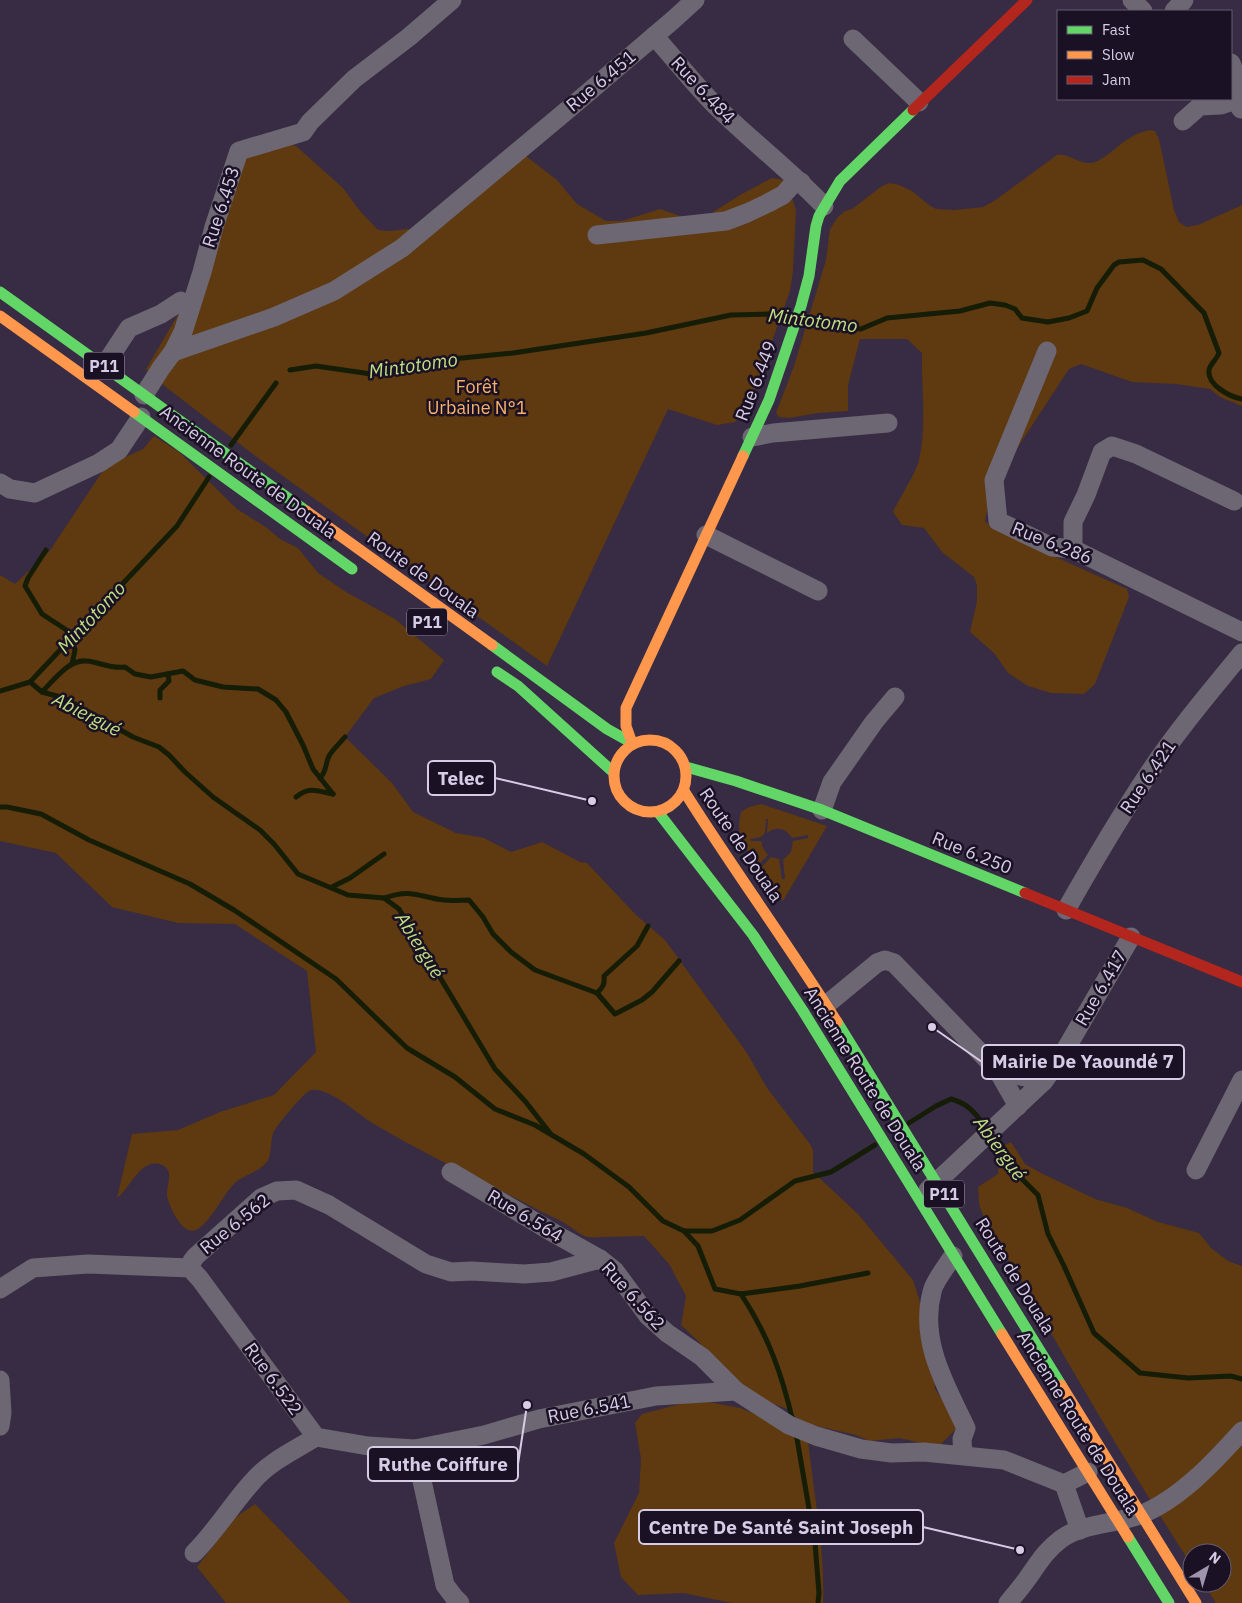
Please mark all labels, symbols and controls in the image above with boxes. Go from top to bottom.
legend [1057,10,1232,100]
text: Fast [1102,20,1130,39]
street label: Rue 6.451 [561,45,640,116]
text: Slow [1102,45,1135,64]
street label: Rue 6.484 [666,51,741,128]
text: Jam [1102,70,1131,89]
street label: Rue 6.453 [197,163,244,250]
water label: Mintotomo [767,303,859,337]
street label: Rue 6.449 [730,337,781,424]
water label: Mintotomo [367,347,459,383]
road number: P11 [84,352,124,380]
park label: Forêt Urbaine N°1 [427,375,527,419]
street label: Ancienne Route de Douala [155,400,341,544]
street label: Rue 6.286 [1009,516,1095,569]
street label: Route de Douala [363,526,484,623]
water label: Mintotomo [52,576,130,658]
road number: P11 [407,608,447,636]
water label: Abiergué [48,686,126,742]
street label: Rue 6.421 [1115,735,1181,818]
callout: Telec [428,761,495,795]
text: Telec [438,766,485,790]
street label: Route de Douala [695,783,788,907]
street label: Rue 6.250 [929,826,1015,879]
water label: Abiergué [390,906,450,983]
street label: Rue 6.417 [1070,946,1132,1030]
street label: Ancienne Route de Douala [799,982,932,1175]
callout: Mairie De Yaoundé 7 [982,1045,1184,1079]
text: Mairie De Yaoundé 7 [992,1049,1174,1073]
water label: Abiergué [968,1110,1032,1185]
road number: P11 [924,1180,964,1208]
street label: Rue 6.564 [483,1184,567,1247]
street label: Rue 6.562 [195,1188,275,1259]
street label: Route de Douala [970,1213,1061,1339]
street label: Rue 6.562 [597,1257,670,1335]
street label: Ancienne Route de Douala [1012,1326,1145,1519]
street label: Rue 6.522 [239,1338,307,1419]
street label: Rue 6.541 [545,1389,632,1428]
callout: Ruthe Coiffure [368,1447,518,1481]
text: Ruthe Coiffure [378,1452,508,1476]
callout: Centre De Santé Saint Joseph [639,1510,923,1544]
text: Centre De Santé Saint Joseph [649,1515,913,1539]
north arrow [1182,1543,1232,1593]
text: N [1205,1548,1225,1568]

